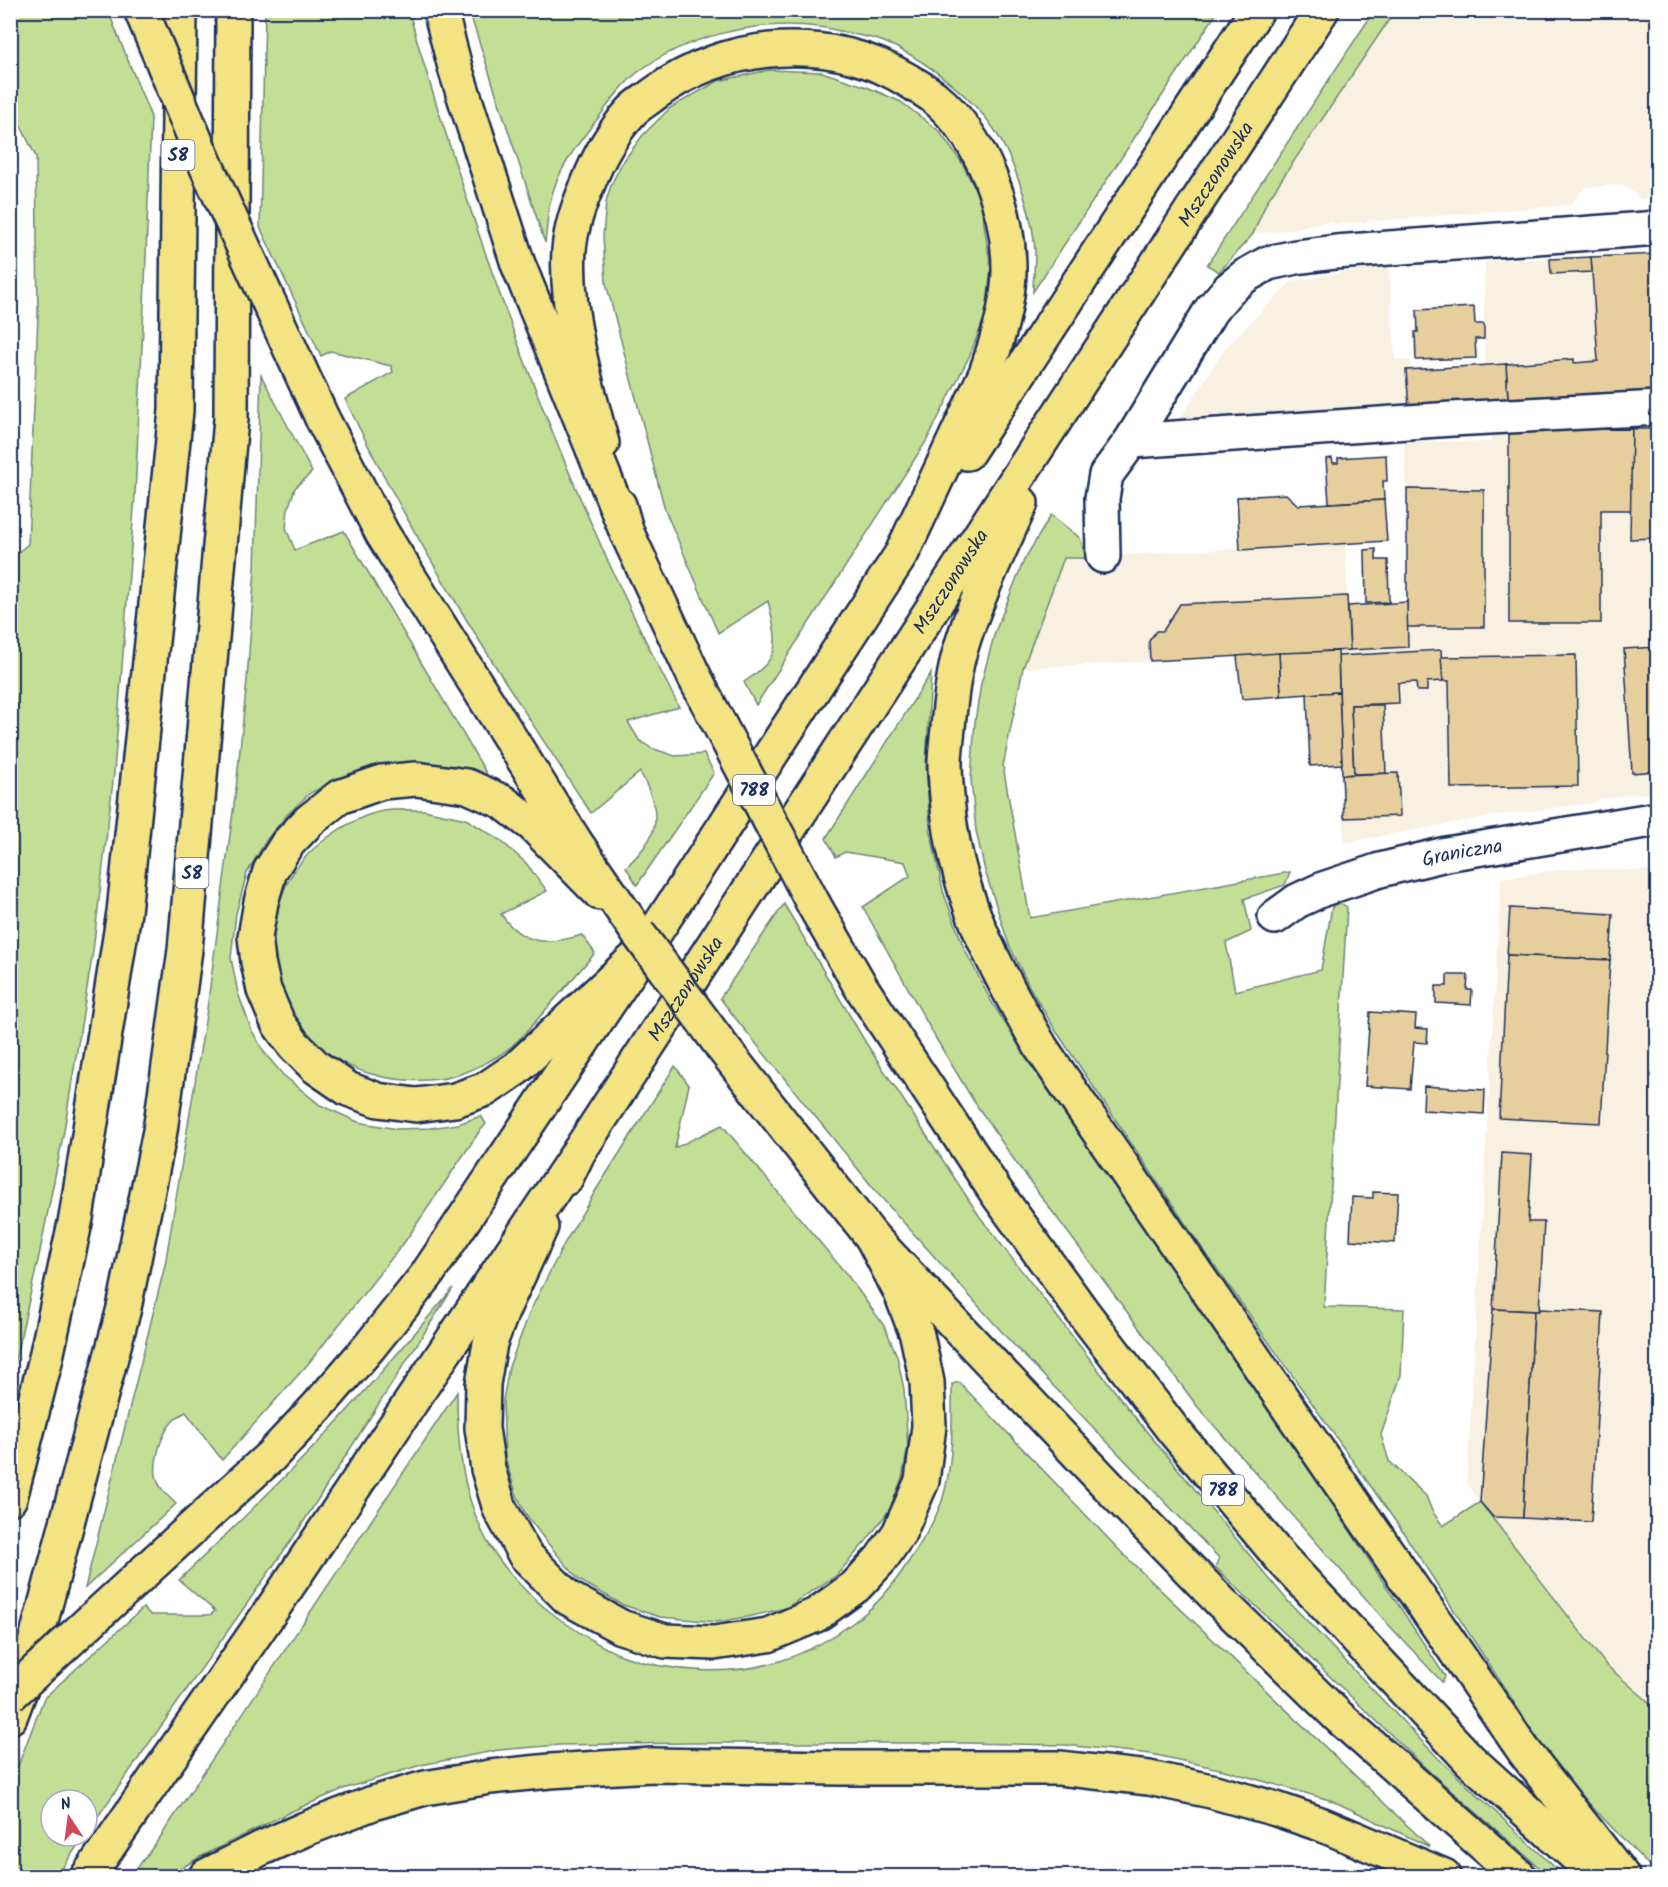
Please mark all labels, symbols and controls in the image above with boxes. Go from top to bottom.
street label: Mszczonowska [1171,116,1263,234]
road number: S8 [162,140,195,170]
street label: Mszczonowska [906,523,998,641]
road number: 788 [733,775,775,805]
street label: Graniczna [1419,831,1505,877]
road number: S8 [176,858,208,888]
street label: Mszczonowska [640,930,733,1049]
road number: 788 [1202,1475,1244,1505]
north arrow [39,1788,99,1848]
text: N [58,1792,74,1818]

